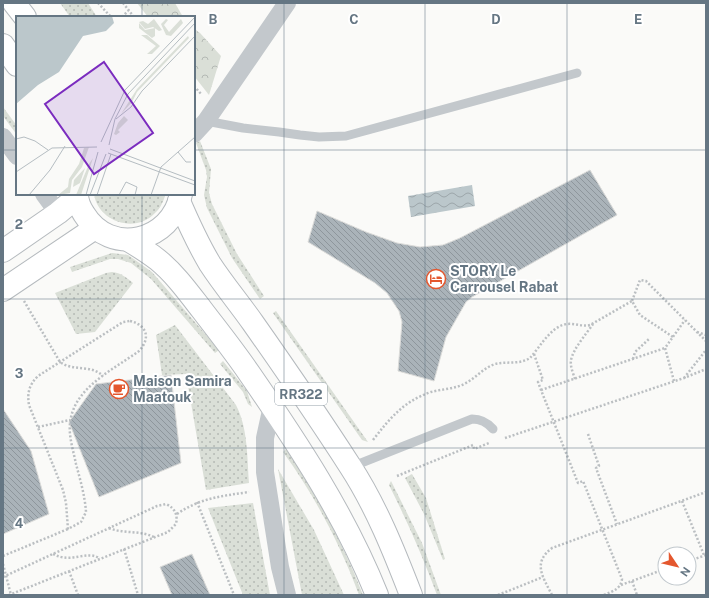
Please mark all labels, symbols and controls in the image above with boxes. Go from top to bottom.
text: B [209,12,218,27]
text: C [349,12,359,27]
text: D [491,12,501,27]
text: E [634,12,642,27]
inset map [16,16,195,195]
text: 2 [15,217,23,232]
place label: STORY Le Carrousel Rabat [450,263,559,295]
hotel icon: STORY Le Carrousel Rabat [425,268,447,290]
text: 3 [15,366,24,381]
place label: Maison Samira Maatouk [133,373,232,405]
cafe icon: Maison Samira Maatouk [108,378,130,400]
road number: RR322 [275,383,327,405]
text: 4 [15,516,24,531]
north arrow [657,546,697,586]
text: N [678,565,693,579]

